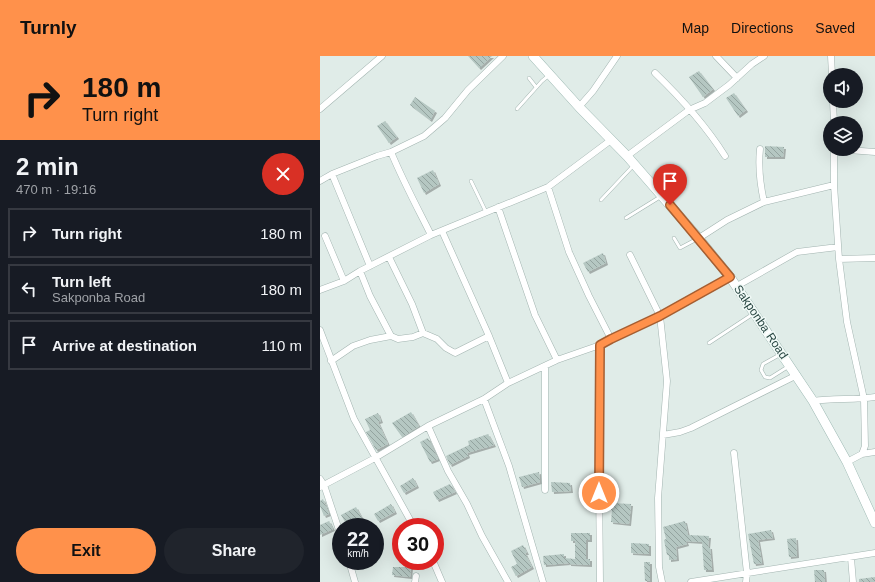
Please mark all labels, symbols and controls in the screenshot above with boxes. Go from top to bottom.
text: Turnly [20,17,77,38]
text: Map [682,20,709,36]
text: Directions [731,20,793,36]
text: Saved [815,20,855,36]
map controls [823,68,863,156]
button: sound [823,68,863,108]
icon: right [16,72,68,124]
text: 180 m [82,72,161,103]
text: Turn right [82,105,158,125]
button: layers [823,116,863,156]
text: 2 min [16,153,79,180]
button: close [262,153,304,195]
pin [653,164,687,205]
icon: arrive [659,170,681,192]
text: 470 m · 19:16 [16,182,96,197]
icon: right [18,222,40,244]
text: Turn right [52,225,122,242]
text: 180 m [260,225,302,242]
text: Turn left [52,273,111,290]
icon: left [18,278,40,300]
text: 180 m [260,281,302,298]
street label: Sakponba Road [731,282,791,362]
text: Sakponba Road [52,290,145,305]
icon: arrive [18,334,40,356]
text: Arrive at destination [52,337,197,354]
text: 110 m [261,337,302,354]
position arrow [578,472,620,514]
speed limit sign: 30 [392,518,444,570]
button: Exit [16,528,156,574]
button: Share [164,528,304,574]
text: 22 [347,528,369,550]
text: km/h [347,548,369,559]

